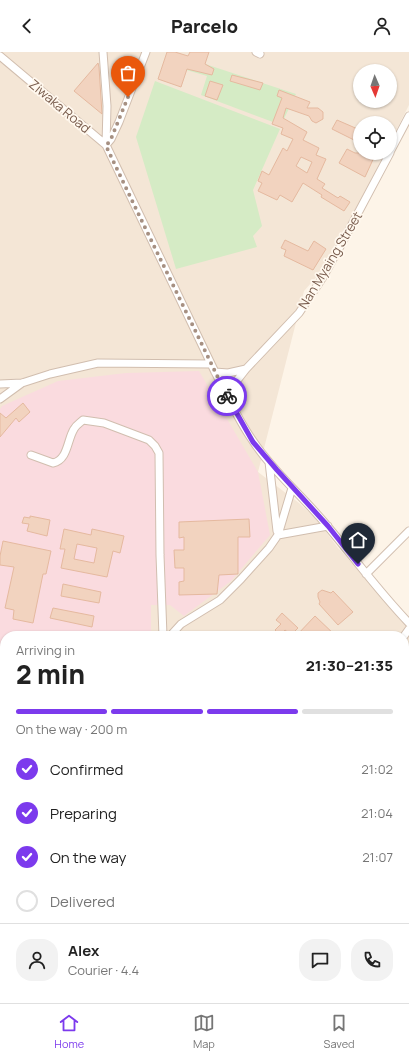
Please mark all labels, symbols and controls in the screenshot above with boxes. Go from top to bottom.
text: Parcelo [171,14,238,38]
icon: back [16,15,38,37]
icon: person [371,15,393,37]
pin [111,56,145,97]
icon: bag [117,62,139,84]
north arrow [353,64,397,108]
map controls [353,64,397,160]
street label: Ziwaka Road [26,75,94,137]
button: locate [353,116,397,160]
street label: Nan Myaing Street [294,208,366,312]
courier [207,376,247,416]
icon: bike [216,385,238,407]
pin [341,523,375,564]
icon: home [347,529,369,551]
text: Arriving in [16,641,75,659]
text: 21:30–21:35 [306,655,393,676]
text: 2 min [16,656,85,692]
text: On the way · 200 m [16,720,127,738]
icon: check [16,758,38,780]
text: Confirmed [50,759,123,780]
text: 21:02 [361,760,393,778]
icon: check [16,802,38,824]
text: Preparing [50,803,117,824]
text: 21:04 [361,804,393,822]
icon: check [16,846,38,868]
text: On the way [50,847,126,868]
text: 21:07 [362,848,393,866]
text: Delivered [50,891,115,912]
button: person [16,939,58,981]
button: chat [299,939,341,981]
button: phone [351,939,393,981]
text: Alex [68,940,99,961]
text: Courier · 4.4 [68,961,139,979]
tab: Home [54,1012,84,1051]
tab: Map [193,1012,215,1051]
tab: Saved [324,1012,355,1051]

